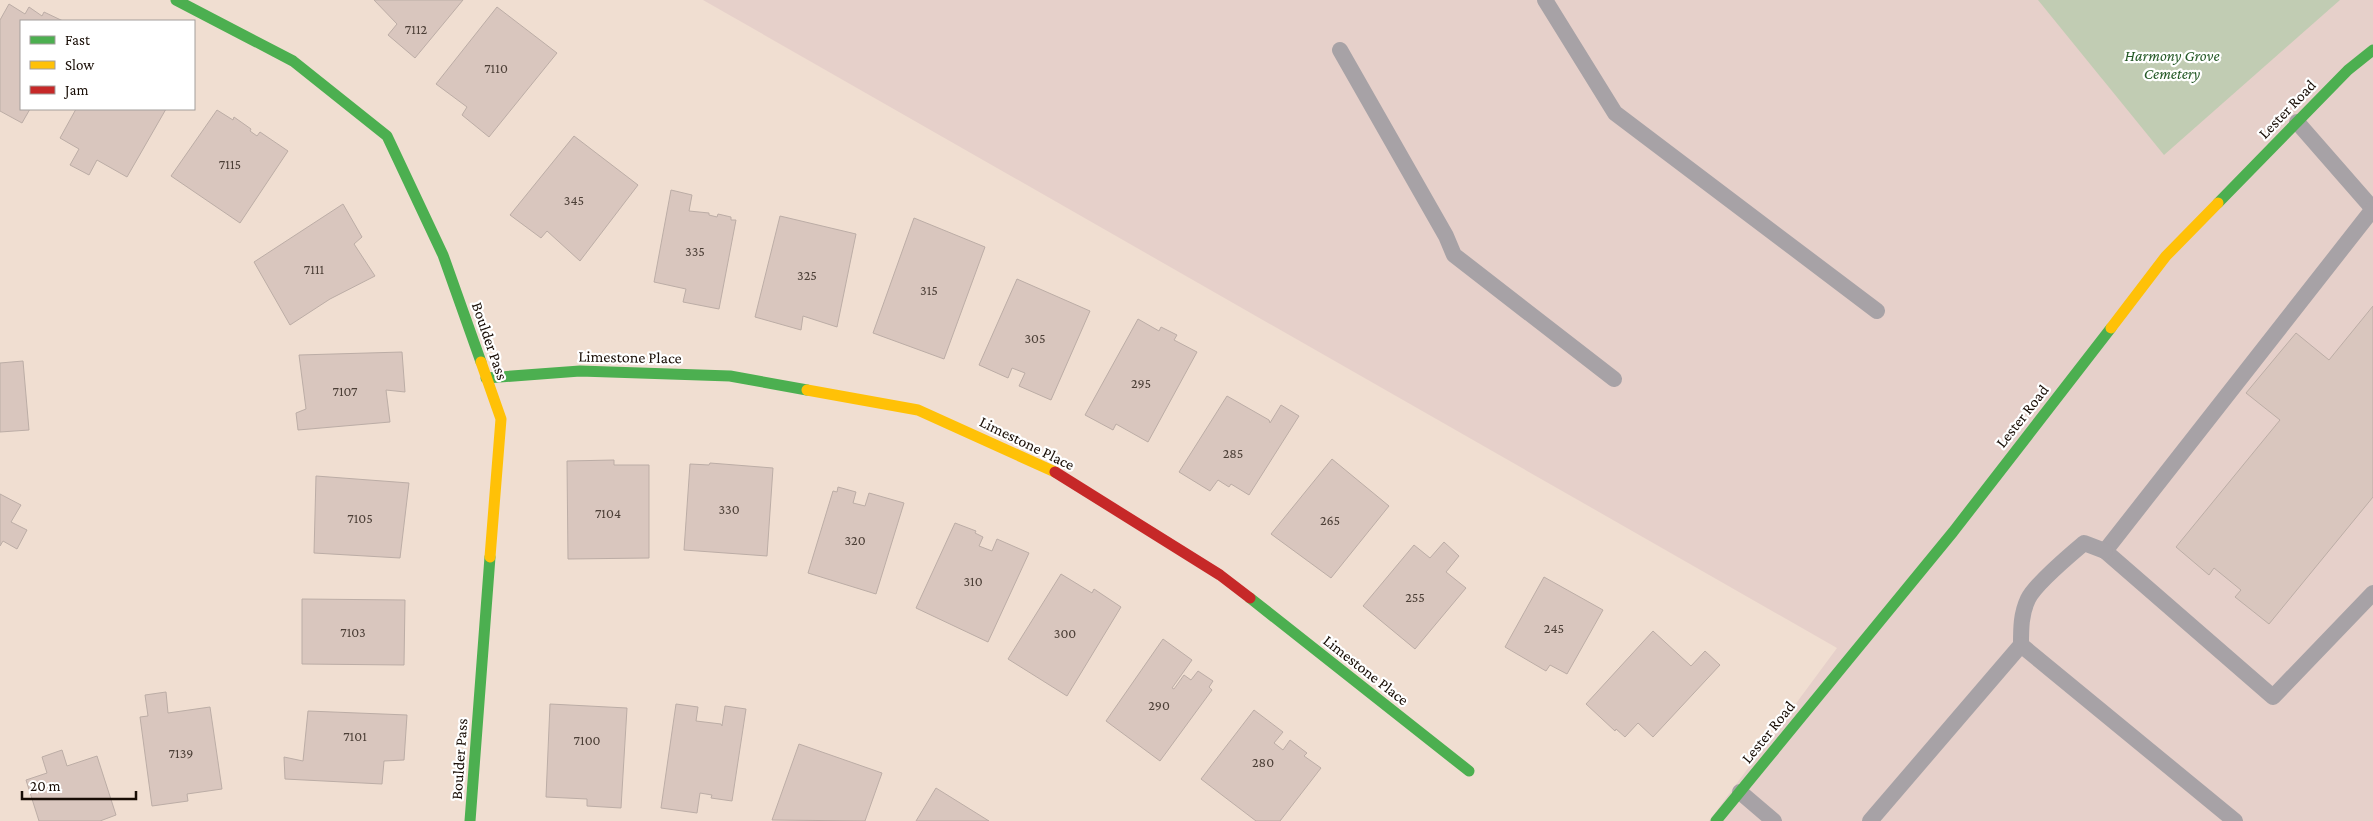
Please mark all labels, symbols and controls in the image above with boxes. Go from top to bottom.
legend [20,20,195,110]
house number: 7112 [405,21,428,37]
text: Fast [65,32,91,48]
park label: Harmony Grove Cemetery [2125,47,2219,83]
text: Slow [65,57,95,73]
house number: 7110 [484,60,508,76]
street label: Lester Road [2255,76,2319,142]
text: Jam [63,82,88,99]
house number: 7115 [219,156,241,172]
house number: 345 [564,192,584,208]
house number: 335 [685,243,705,259]
house number: 7111 [304,261,325,277]
house number: 325 [797,267,817,283]
house number: 315 [920,282,938,298]
street label: Boulder Pass [469,300,511,382]
house number: 305 [1024,330,1046,346]
street label: Limestone Place [578,348,682,366]
house number: 295 [1131,375,1151,391]
street label: Lester Road [1992,381,2052,451]
house number: 7107 [332,383,358,399]
street label: Limestone Place [977,413,1077,473]
house number: 285 [1223,445,1243,461]
house number: 330 [718,501,740,517]
house number: 7104 [595,505,621,521]
house number: 7105 [347,510,373,526]
house number: 265 [1320,512,1340,528]
house number: 320 [844,532,866,548]
house number: 310 [963,573,983,589]
house number: 255 [1405,589,1425,605]
house number: 245 [1544,620,1564,636]
house number: 7103 [340,624,366,640]
house number: 300 [1054,625,1076,641]
street label: Limestone Place [1320,631,1412,709]
house number: 290 [1148,697,1170,713]
street label: Lester Road [1738,697,1798,766]
street label: Boulder Pass [448,718,470,800]
house number: 7101 [343,728,367,744]
house number: 7100 [574,732,601,748]
house number: 7139 [169,745,193,761]
house number: 280 [1252,754,1274,770]
scale bar [22,768,136,800]
text: 20 m [30,778,61,794]

